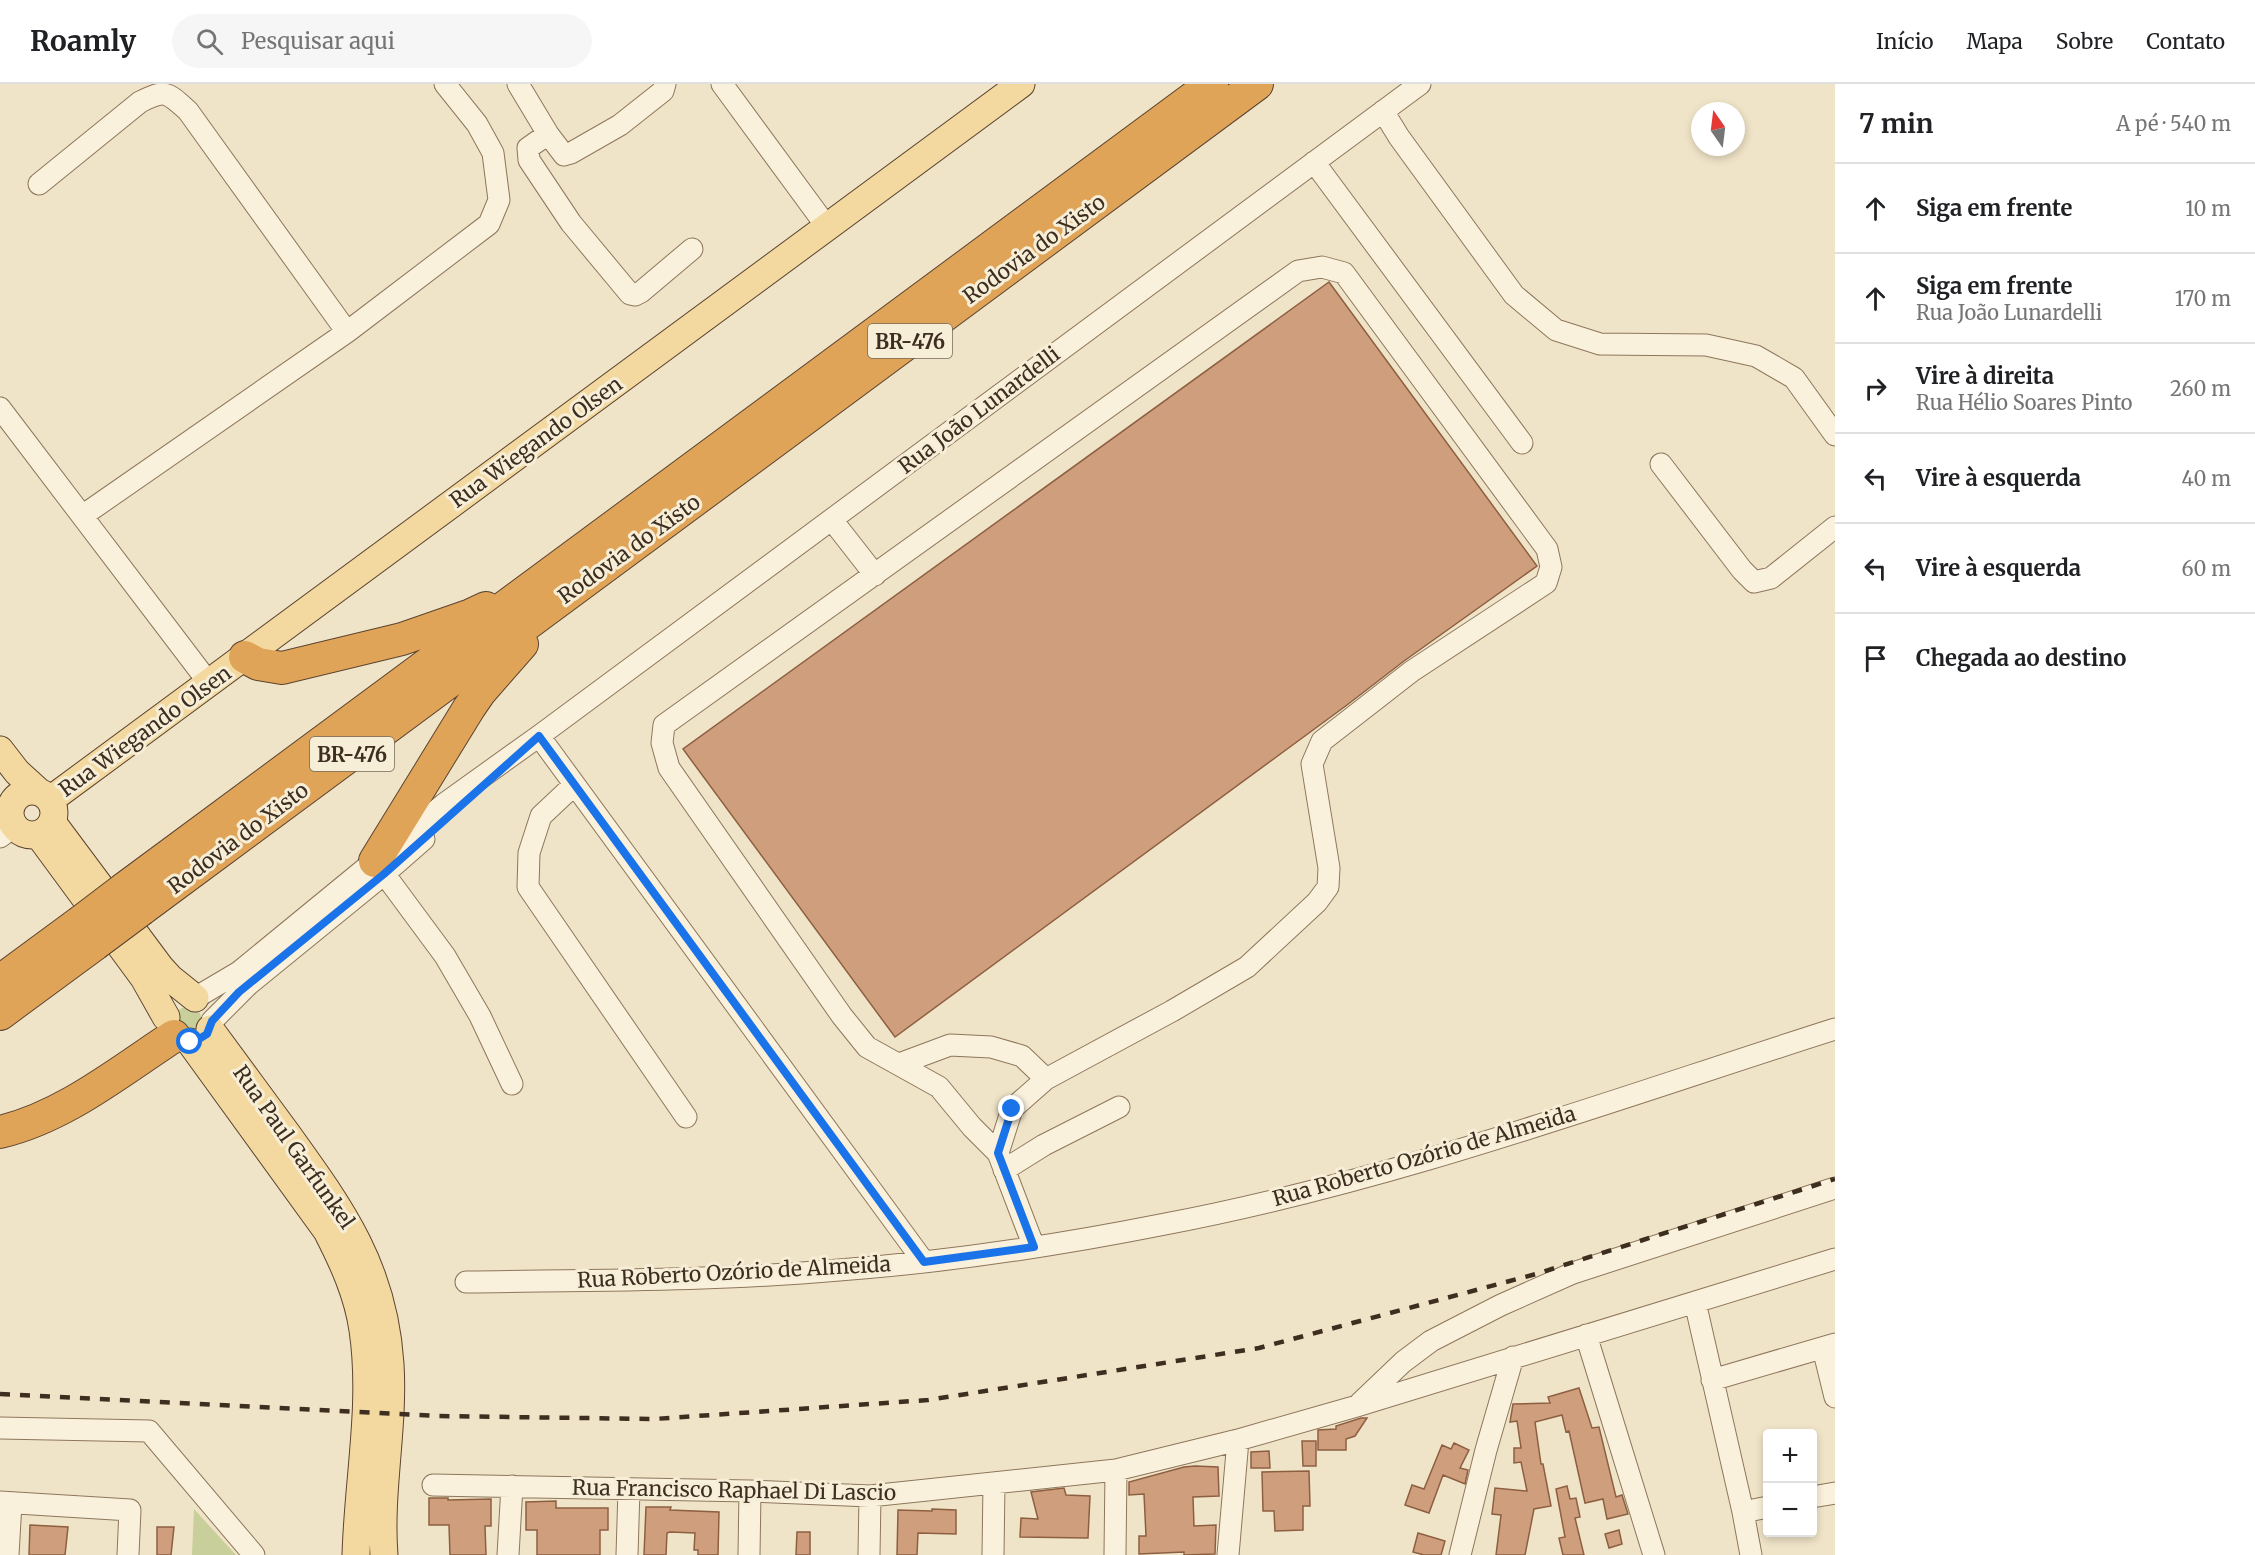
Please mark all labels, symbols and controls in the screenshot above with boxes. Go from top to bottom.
search box [172,14,592,68]
text: Roamly [30,23,136,59]
icon: search [193,25,226,58]
text: Pesquisar aqui [241,27,395,55]
text: Início [1876,28,1934,55]
text: Mapa [1967,28,2023,55]
text: Sobre [2056,28,2113,55]
text: Contato [2146,28,2225,55]
north arrow [1691,102,1745,156]
text: 7 min [1859,107,1933,140]
text: A pé · 540 m [2116,111,2231,136]
street label: Rodovia do Xisto [958,188,1110,310]
icon: ahead [1859,192,1892,225]
text: Siga em frente [1916,194,2072,222]
text: 10 m [2185,196,2231,221]
text: Siga em frente [1916,272,2072,300]
icon: ahead [1859,282,1892,315]
text: 170 m [2175,286,2231,311]
text: Rua João Lunardelli [1916,300,2102,325]
road number: BR-476 [868,324,952,358]
street label: Rua João Lunardelli [893,340,1065,480]
text: Vire à direita [1916,362,2054,390]
street label: Rua Wiegando Olsen [444,370,628,514]
icon: right [1859,372,1892,405]
text: 260 m [2170,376,2231,401]
text: Rua Hélio Soares Pinto [1916,390,2132,415]
icon: left [1859,462,1892,495]
text: Vire à esquerda [1916,464,2081,492]
text: 40 m [2181,466,2231,491]
street label: Rodovia do Xisto [553,488,705,610]
icon: left [1859,552,1892,585]
text: Vire à esquerda [1916,554,2081,582]
text: 60 m [2181,556,2231,581]
icon: arrive [1859,642,1892,675]
text: Chegada ao destino [1916,644,2126,672]
street label: Rua Wiegando Olsen [53,659,237,803]
road number: BR-476 [310,737,394,771]
street label: Rodovia do Xisto [162,776,314,900]
route start [176,1028,202,1054]
street label: Rua Paul Garfunkel [227,1060,361,1234]
route end [998,1095,1024,1121]
street label: Rua Roberto Ozório de Almeida [1269,1100,1579,1212]
street label: Rua Roberto Ozório de Almeida [577,1250,891,1294]
map controls [1763,1429,1817,1537]
button: + [1763,1429,1817,1483]
street label: Rua Francisco Raphael Di Lascio [572,1474,896,1506]
button: − [1763,1483,1817,1537]

